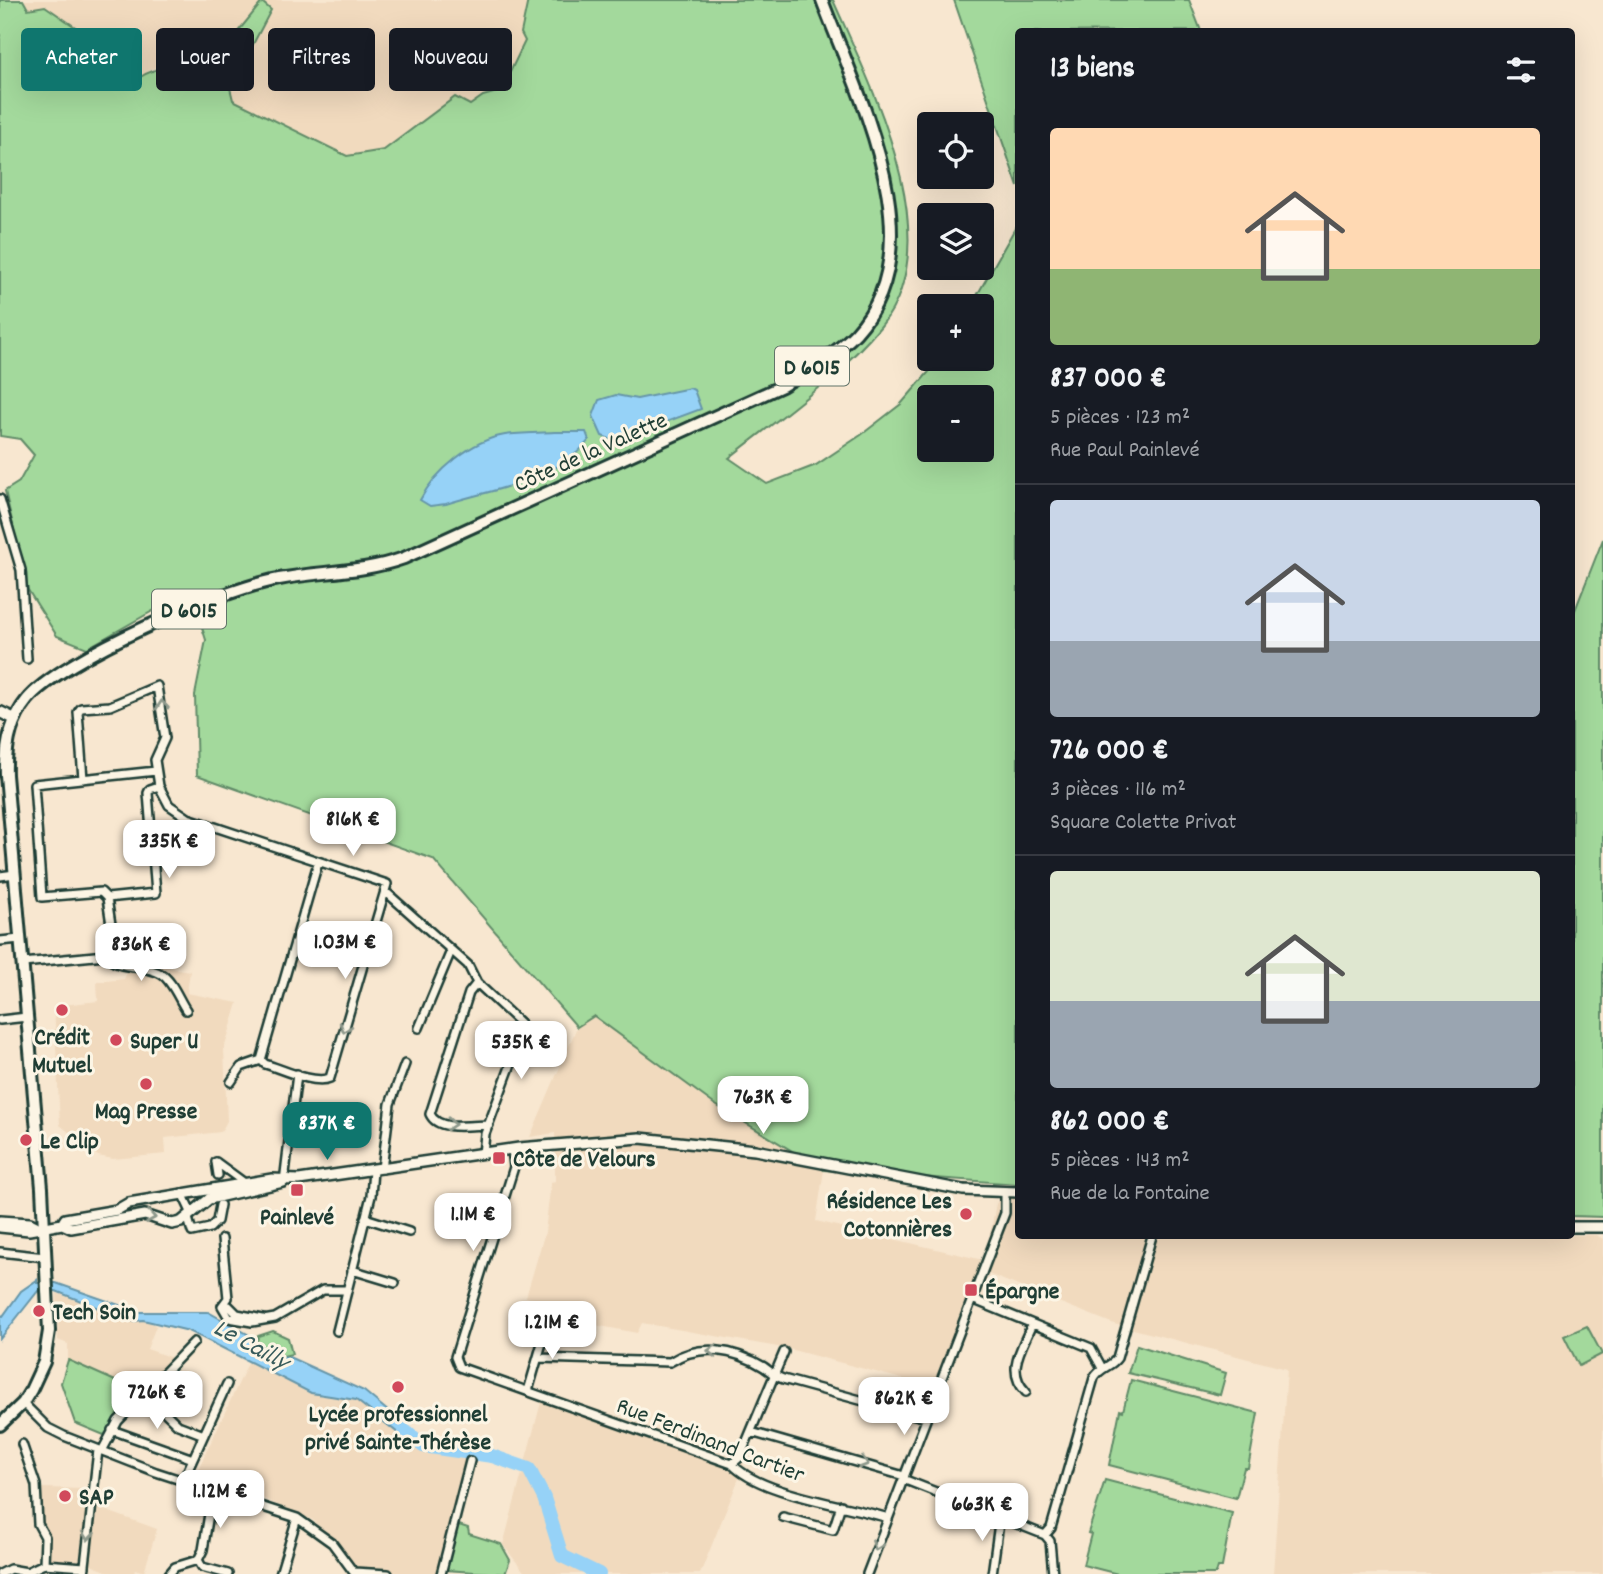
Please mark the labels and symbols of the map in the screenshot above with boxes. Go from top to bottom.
road number: D 6015 [775,346,849,386]
street label: Côte de la Valette [509,405,673,503]
road number: D 6015 [152,590,226,628]
one-way arrow [154,699,169,711]
pin: 816K € [296,798,410,858]
pin: 335K € [112,820,226,880]
pin: 1.03M € [280,922,410,981]
pin: 836K € [84,923,198,983]
marker: Crédit Mutuel [54,1002,70,1018]
one-way arrow [339,1021,354,1033]
pin: 535K € [464,1021,578,1081]
place label: Crédit Mutuel [32,1022,92,1084]
place label: Super U [130,1026,199,1060]
marker: Super U [108,1032,124,1048]
marker: Mag Presse [138,1076,154,1092]
pin: 763K € [706,1076,820,1136]
place label: Mag Presse [95,1096,198,1130]
pin: 837K € [270,1102,384,1162]
one-way arrow [446,1116,457,1131]
place label: Le Clip [40,1126,99,1160]
marker: Le Clip [18,1132,34,1148]
place label: Côte de Velours [513,1144,656,1178]
marker: Côte de Velours [491,1150,507,1166]
marker: Painlevé [289,1182,305,1198]
place label: Résidence Les Cotonnières [826,1186,952,1248]
pin: 1.1M € [416,1194,530,1253]
place label: Painlevé [260,1202,334,1236]
marker: Résidence Les Cotonnières [958,1206,974,1222]
one-way arrow [146,1209,157,1224]
place label: Épargne [985,1276,1060,1310]
marker: Épargne [963,1282,979,1298]
place label: Tech Soin [53,1297,136,1331]
pin: 1.21M € [487,1302,617,1361]
marker: Tech Soin [31,1303,47,1319]
water label: Le Cailly [206,1311,298,1383]
one-way arrow [707,1343,718,1358]
pin: 726K € [100,1372,214,1431]
pin: 862K € [847,1378,961,1437]
marker: Lycée professionnel privé Sainte-Thérèse [390,1379,406,1395]
street label: Rue Ferdinand Cartier [611,1390,809,1493]
place label: Lycée professionnel privé Sainte-Thérèse [305,1399,491,1461]
one-way arrow [857,1455,869,1469]
pin: 1.12M € [155,1470,285,1530]
place label: SAP [79,1482,114,1516]
pin: 663K € [925,1484,1039,1543]
marker: SAP [57,1488,73,1504]
one-way arrow [81,1530,96,1542]
one-way arrow [872,1539,886,1551]

